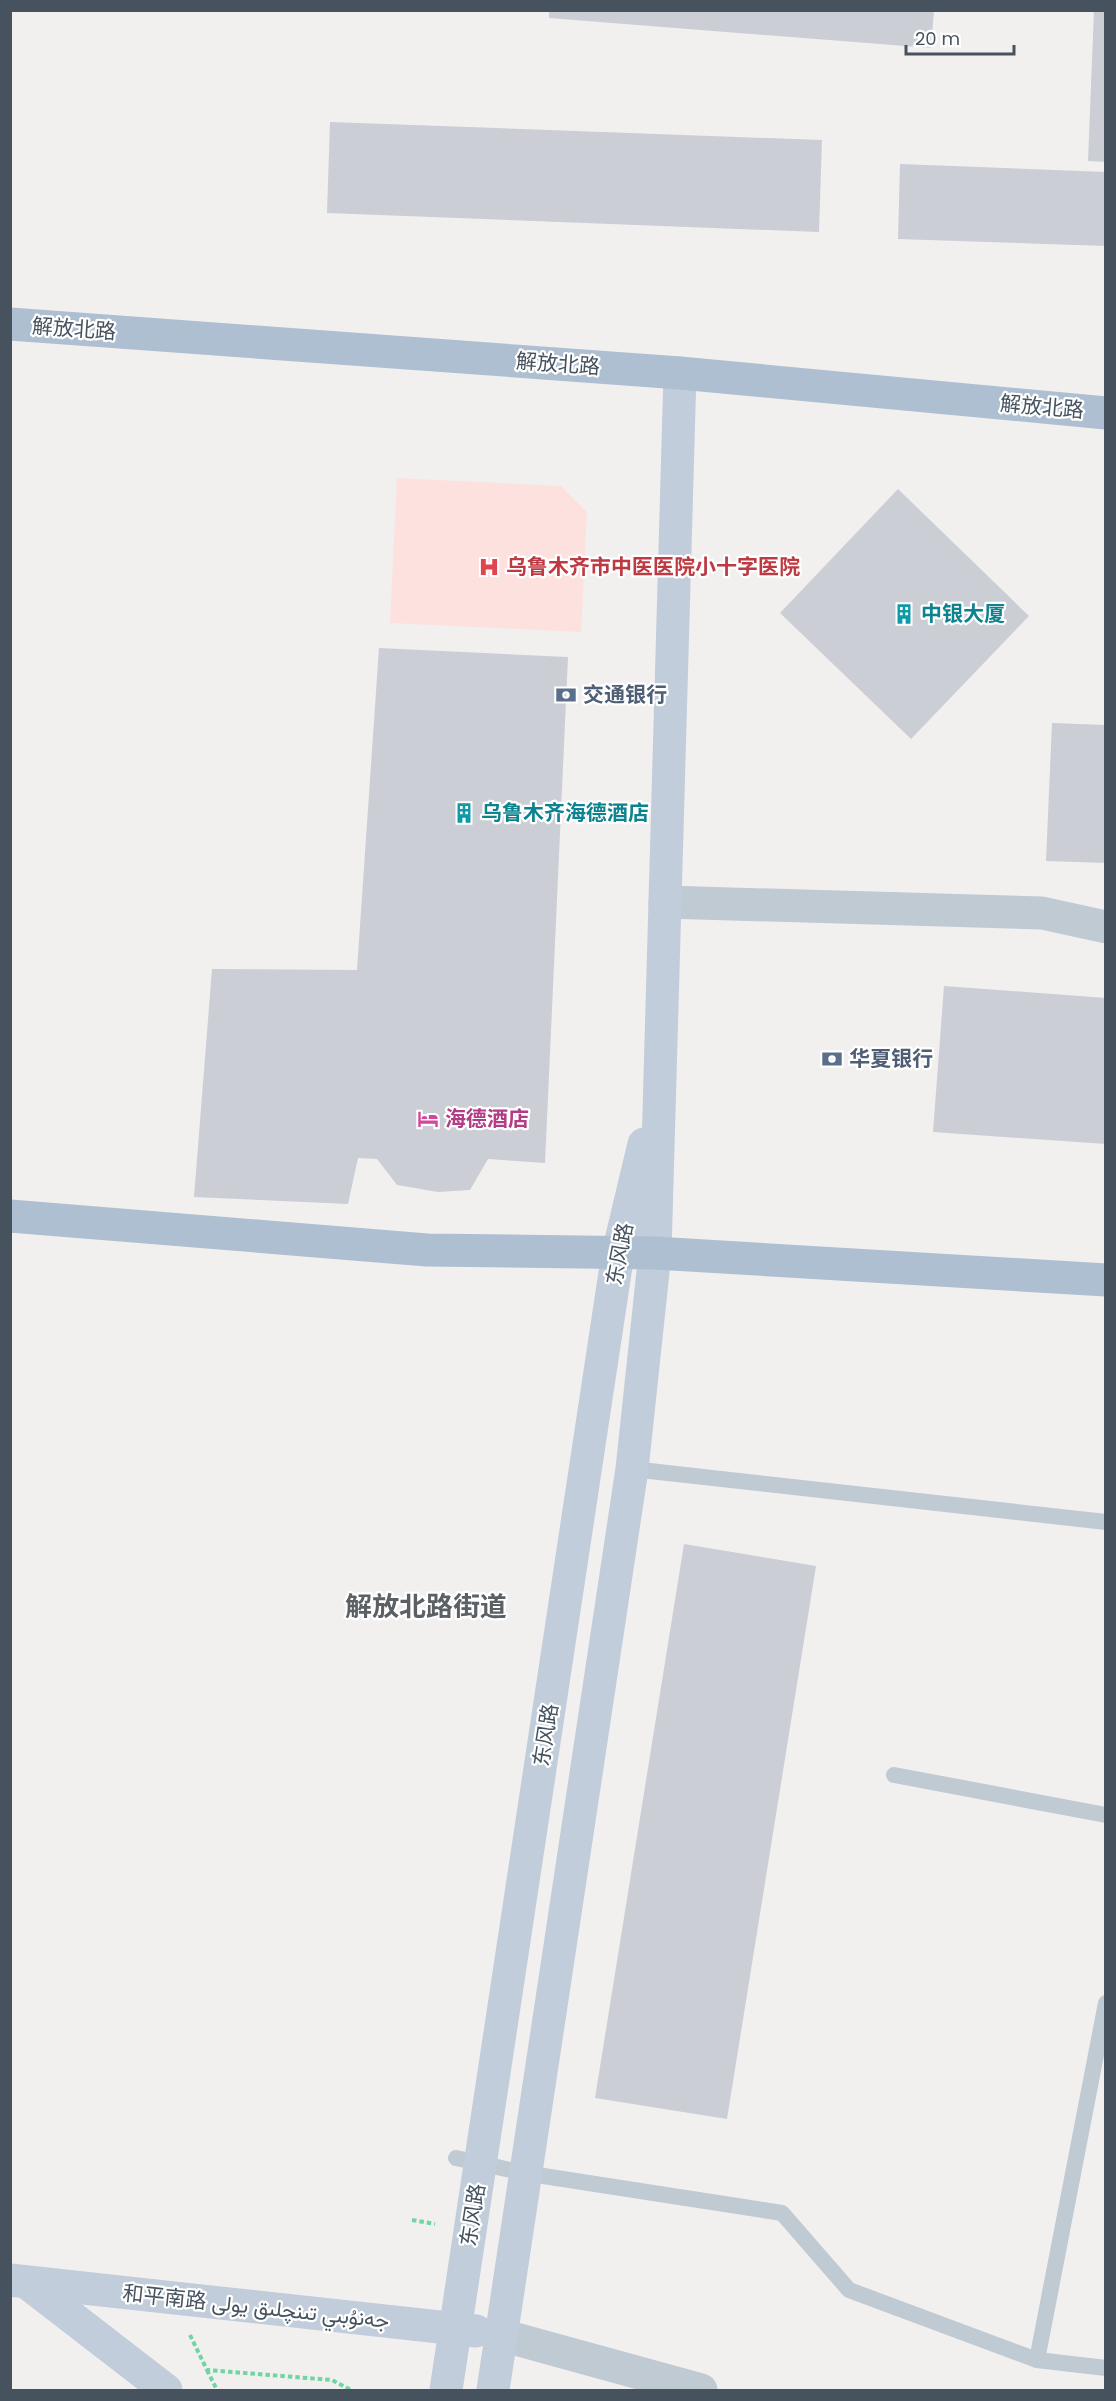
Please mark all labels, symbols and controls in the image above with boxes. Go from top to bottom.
scale bar [906,18,1014,56]
text: 20 m [915,26,960,51]
street label: 解放北路 [31,311,117,346]
street label: 解放北路 [515,346,601,381]
street label: 解放北路 [999,388,1085,425]
place label: 乌鲁木齐市中医医院小十字医院 [506,552,800,581]
hospital icon: 乌鲁木齐市中医医院小十字医院 [477,555,501,579]
place label: 中银大厦 [921,599,1005,628]
building icon: 中银大厦 [892,602,916,626]
place label: 交通银行 [583,680,667,709]
bank icon: 交通银行 [554,683,578,707]
place label: 乌鲁木齐海德酒店 [481,798,649,827]
building icon: 乌鲁木齐海德酒店 [452,801,476,825]
place label: 华夏银行 [849,1044,933,1073]
bank icon: 华夏银行 [820,1047,844,1071]
place label: 海德酒店 [445,1104,529,1133]
hotel icon: 海德酒店 [416,1107,440,1131]
street label: 东风路 [599,1220,640,1288]
district label: 解放北路街道 [345,1588,507,1625]
street label: 东风路 [526,1702,565,1768]
street label: 东风路 [453,2182,492,2248]
street label: 和平南路 جەنۇبىي تىنچلىق يولى [121,2278,391,2338]

